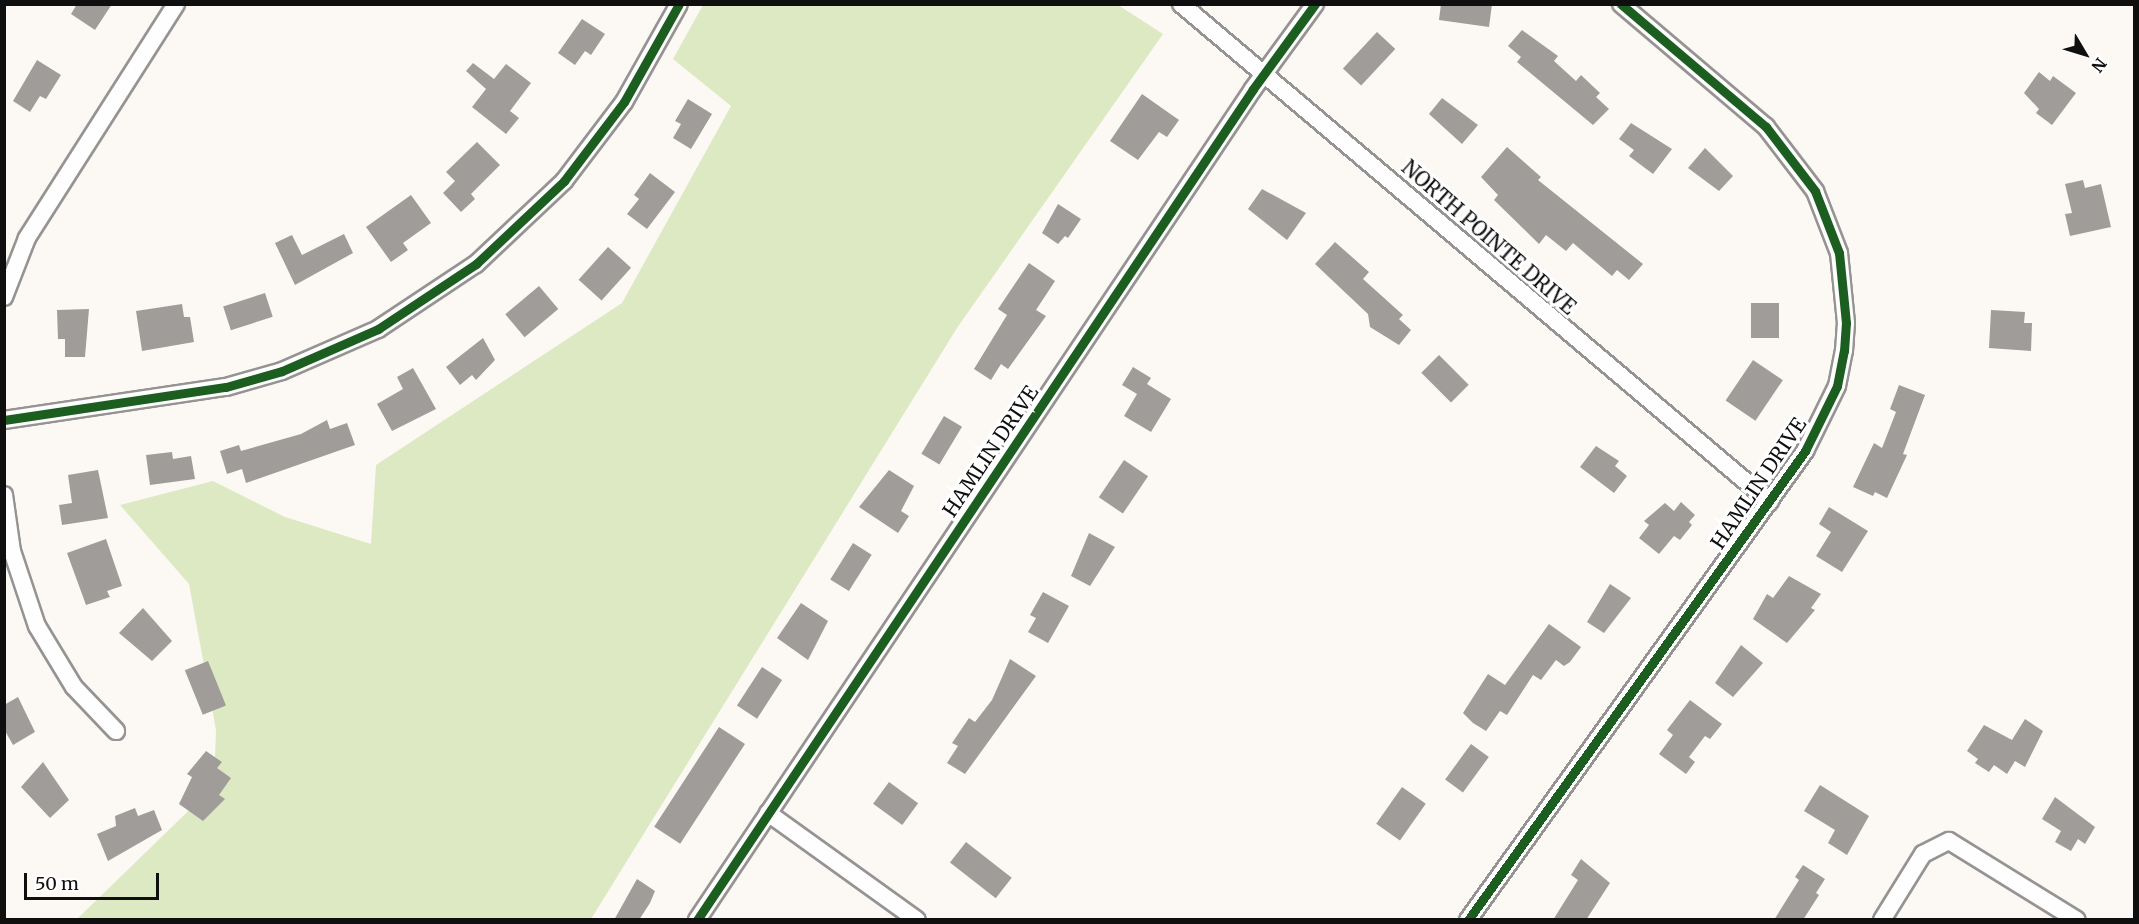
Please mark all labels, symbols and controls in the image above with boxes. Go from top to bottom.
north arrow [2055,24,2115,84]
text: N [2087,54,2111,76]
street label: NORTH POINTE DRIVE [1397,155,1581,319]
street label: HAMLIN DRIVE [937,381,1043,521]
street label: HAMLIN DRIVE [1705,413,1811,553]
scale bar [27,861,162,899]
text: 50 m [35,872,79,895]

